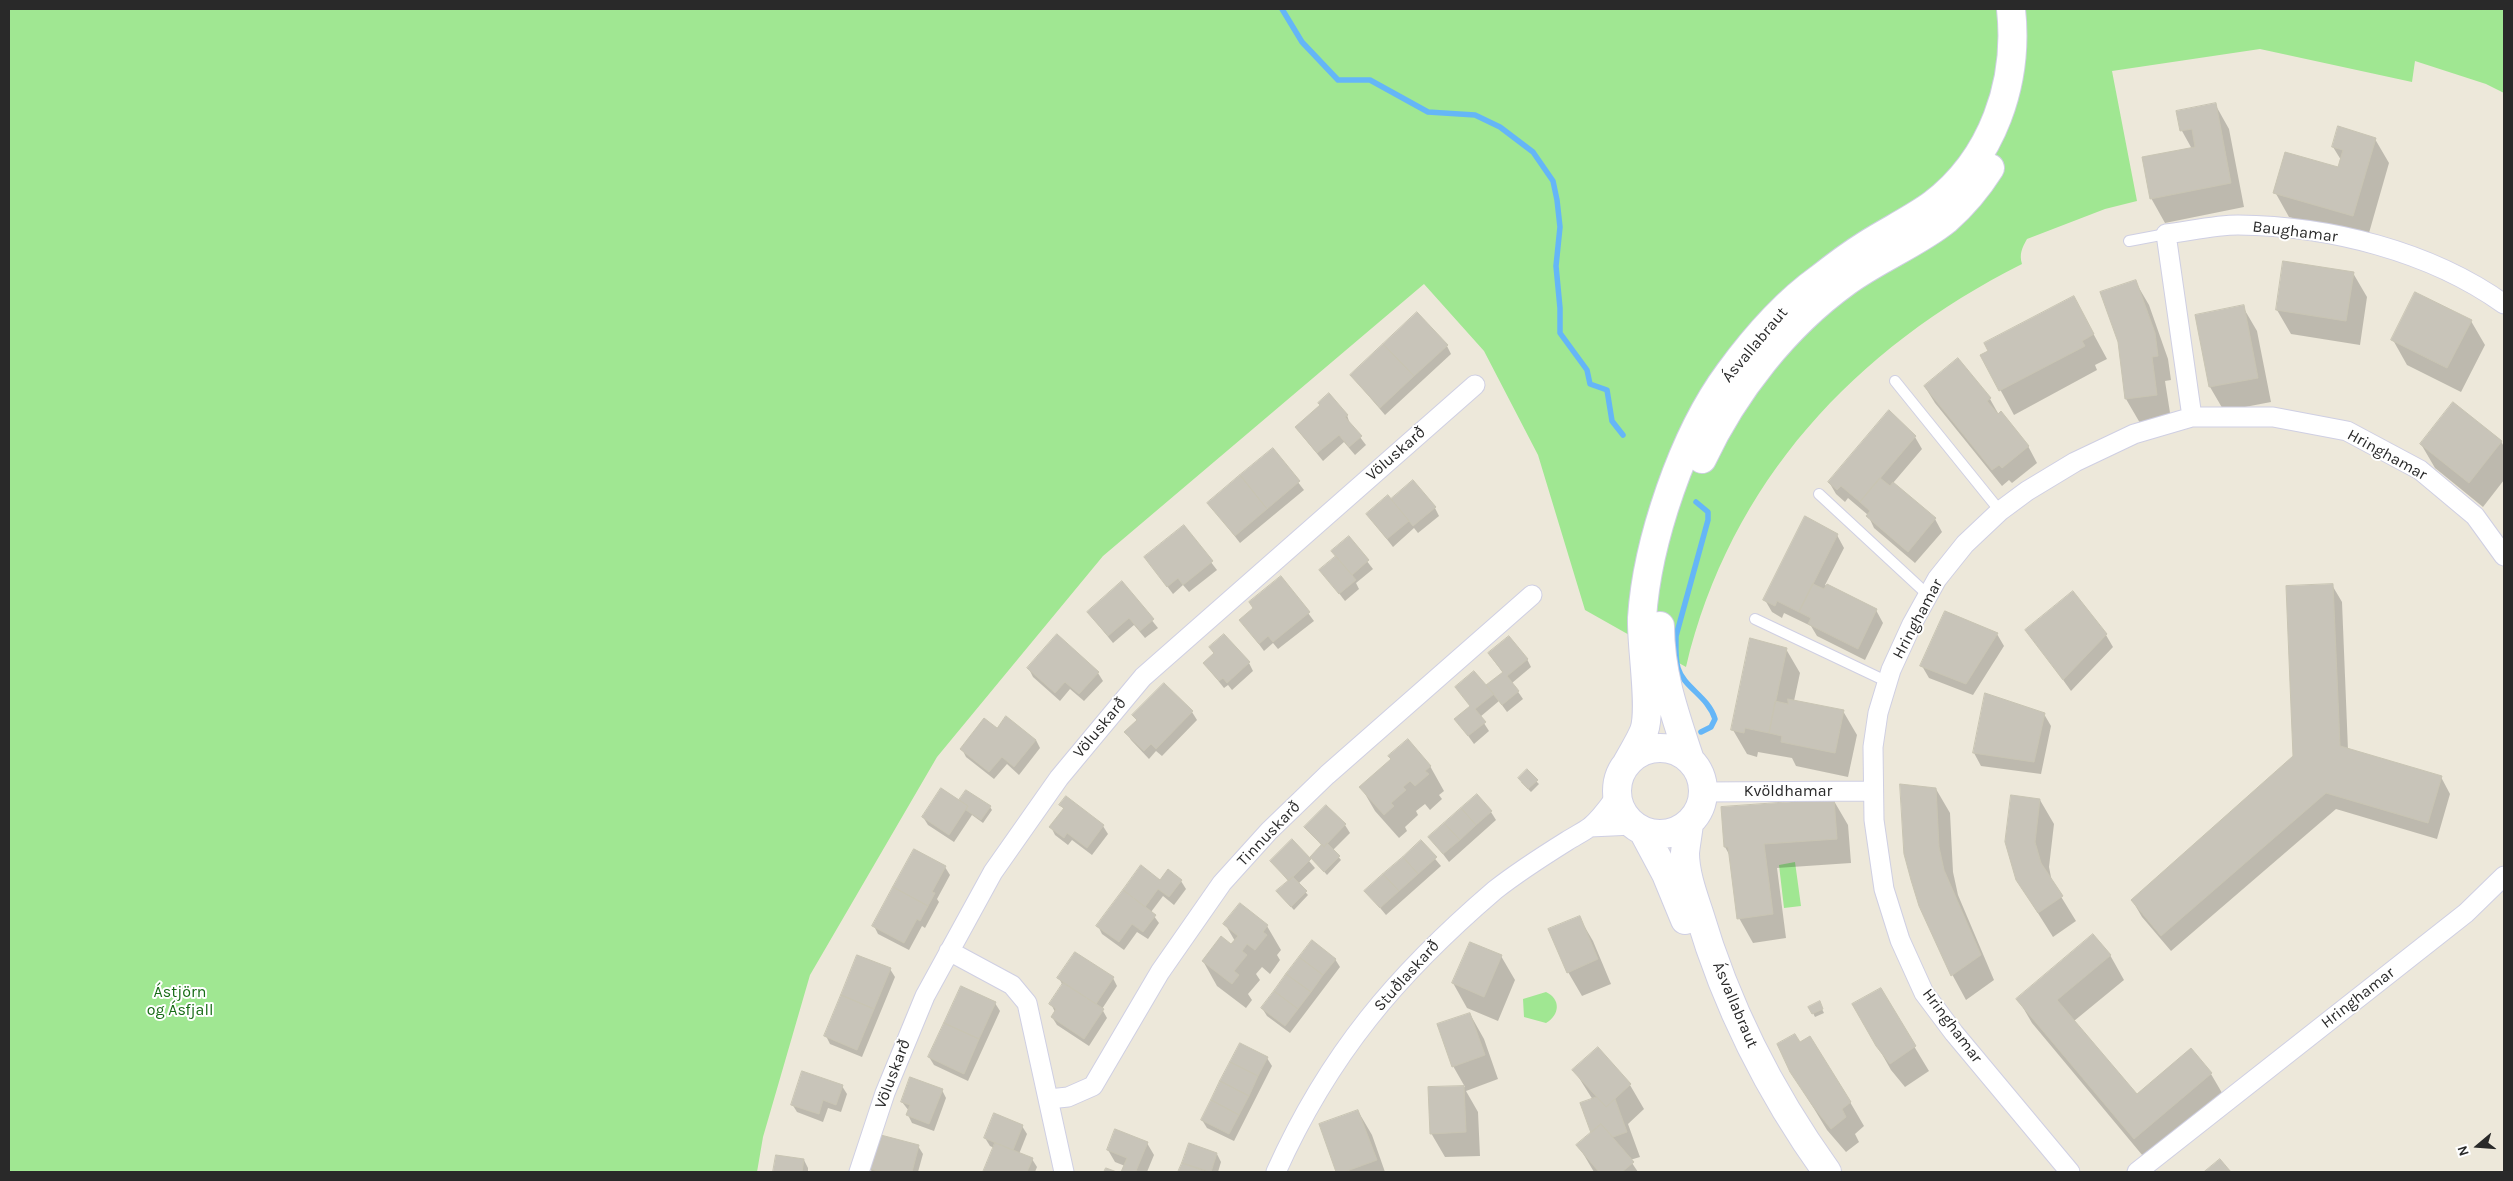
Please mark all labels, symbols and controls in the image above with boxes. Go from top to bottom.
street label: Baughamar [2251,217,2339,247]
street label: Ásvallabraut [1718,304,1792,386]
street label: Völuskarð [1362,423,1430,485]
street label: Hringhamar [2344,425,2430,485]
street label: Hringhamar [1889,576,1947,662]
street label: Völuskarð [1069,694,1131,762]
street label: Kvöldhamar [1744,781,1832,801]
street label: Tinnuskarð [1233,798,1305,870]
street label: Stuðlaskarð [1370,937,1444,1015]
street label: Ásvallabraut [1708,959,1762,1051]
street label: Hringhamar [2317,963,2399,1033]
park label: Ástjörn og Ásfjall [147,982,213,1020]
street label: Hringhamar [1918,985,1986,1067]
street label: Völuskarð [871,1037,915,1111]
north arrow [2453,1121,2503,1171]
text: N [2454,1143,2473,1158]

